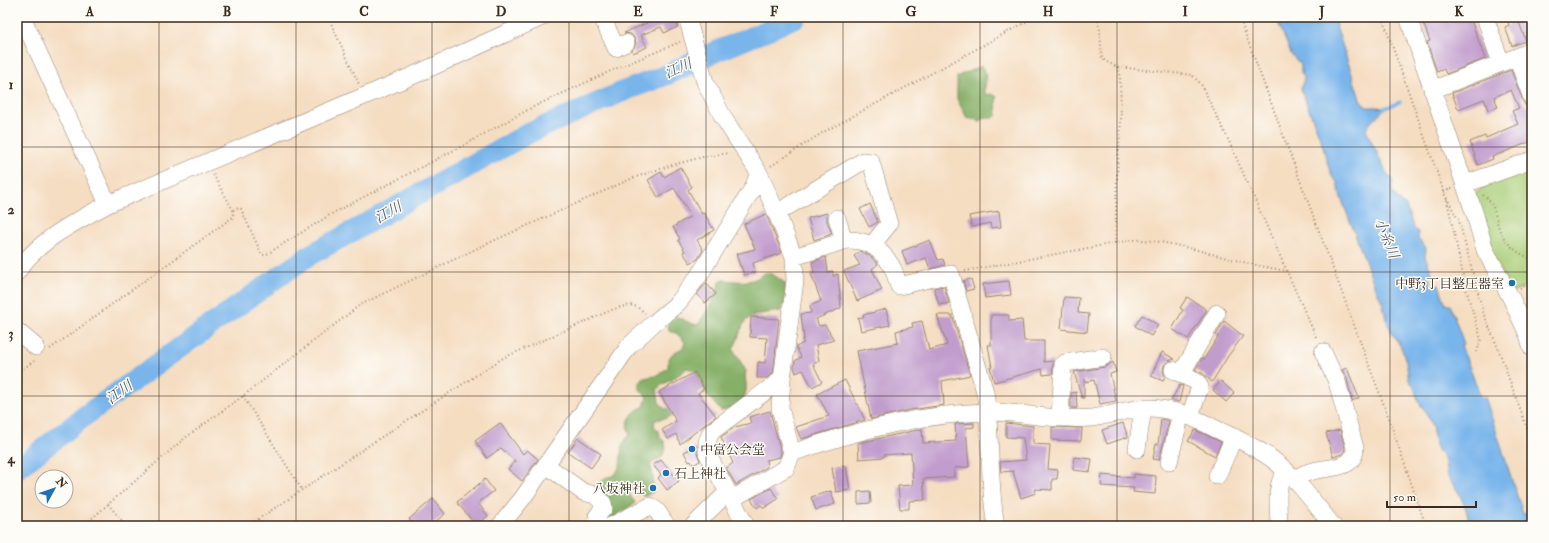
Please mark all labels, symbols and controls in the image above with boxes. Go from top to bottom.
text: A [85,4,95,20]
text: B [223,4,231,20]
text: C [359,4,369,20]
text: D [496,4,507,20]
text: E [633,4,643,20]
text: F [770,4,779,20]
text: G [906,4,917,20]
text: H [1043,4,1054,20]
text: I [1182,4,1188,20]
text: J [1318,4,1325,21]
text: K [1454,4,1464,20]
water label: 江川 [662,54,696,82]
text: 1 [9,77,14,93]
water label: 江川 [372,197,406,227]
text: 2 [8,202,15,218]
water label: 小糸川 [1371,216,1403,263]
place label: 中野3丁目整圧器室 [1395,276,1504,292]
marker: 中野3丁目整圧器室 [1507,278,1517,288]
text: 3 [9,326,14,342]
water label: 江川 [103,376,137,408]
place label: 中富公会堂 [700,442,765,458]
marker: 中富公会堂 [687,444,697,454]
text: 4 [6,451,15,467]
place label: 石上神社 [674,466,726,482]
marker: 石上神社 [661,468,671,478]
north arrow [34,469,74,509]
text: N [52,474,70,492]
place label: 八坂神社 [593,481,645,497]
marker: 八坂神社 [648,483,658,493]
scale bar [1387,483,1476,509]
text: 50 m [1393,490,1417,505]

